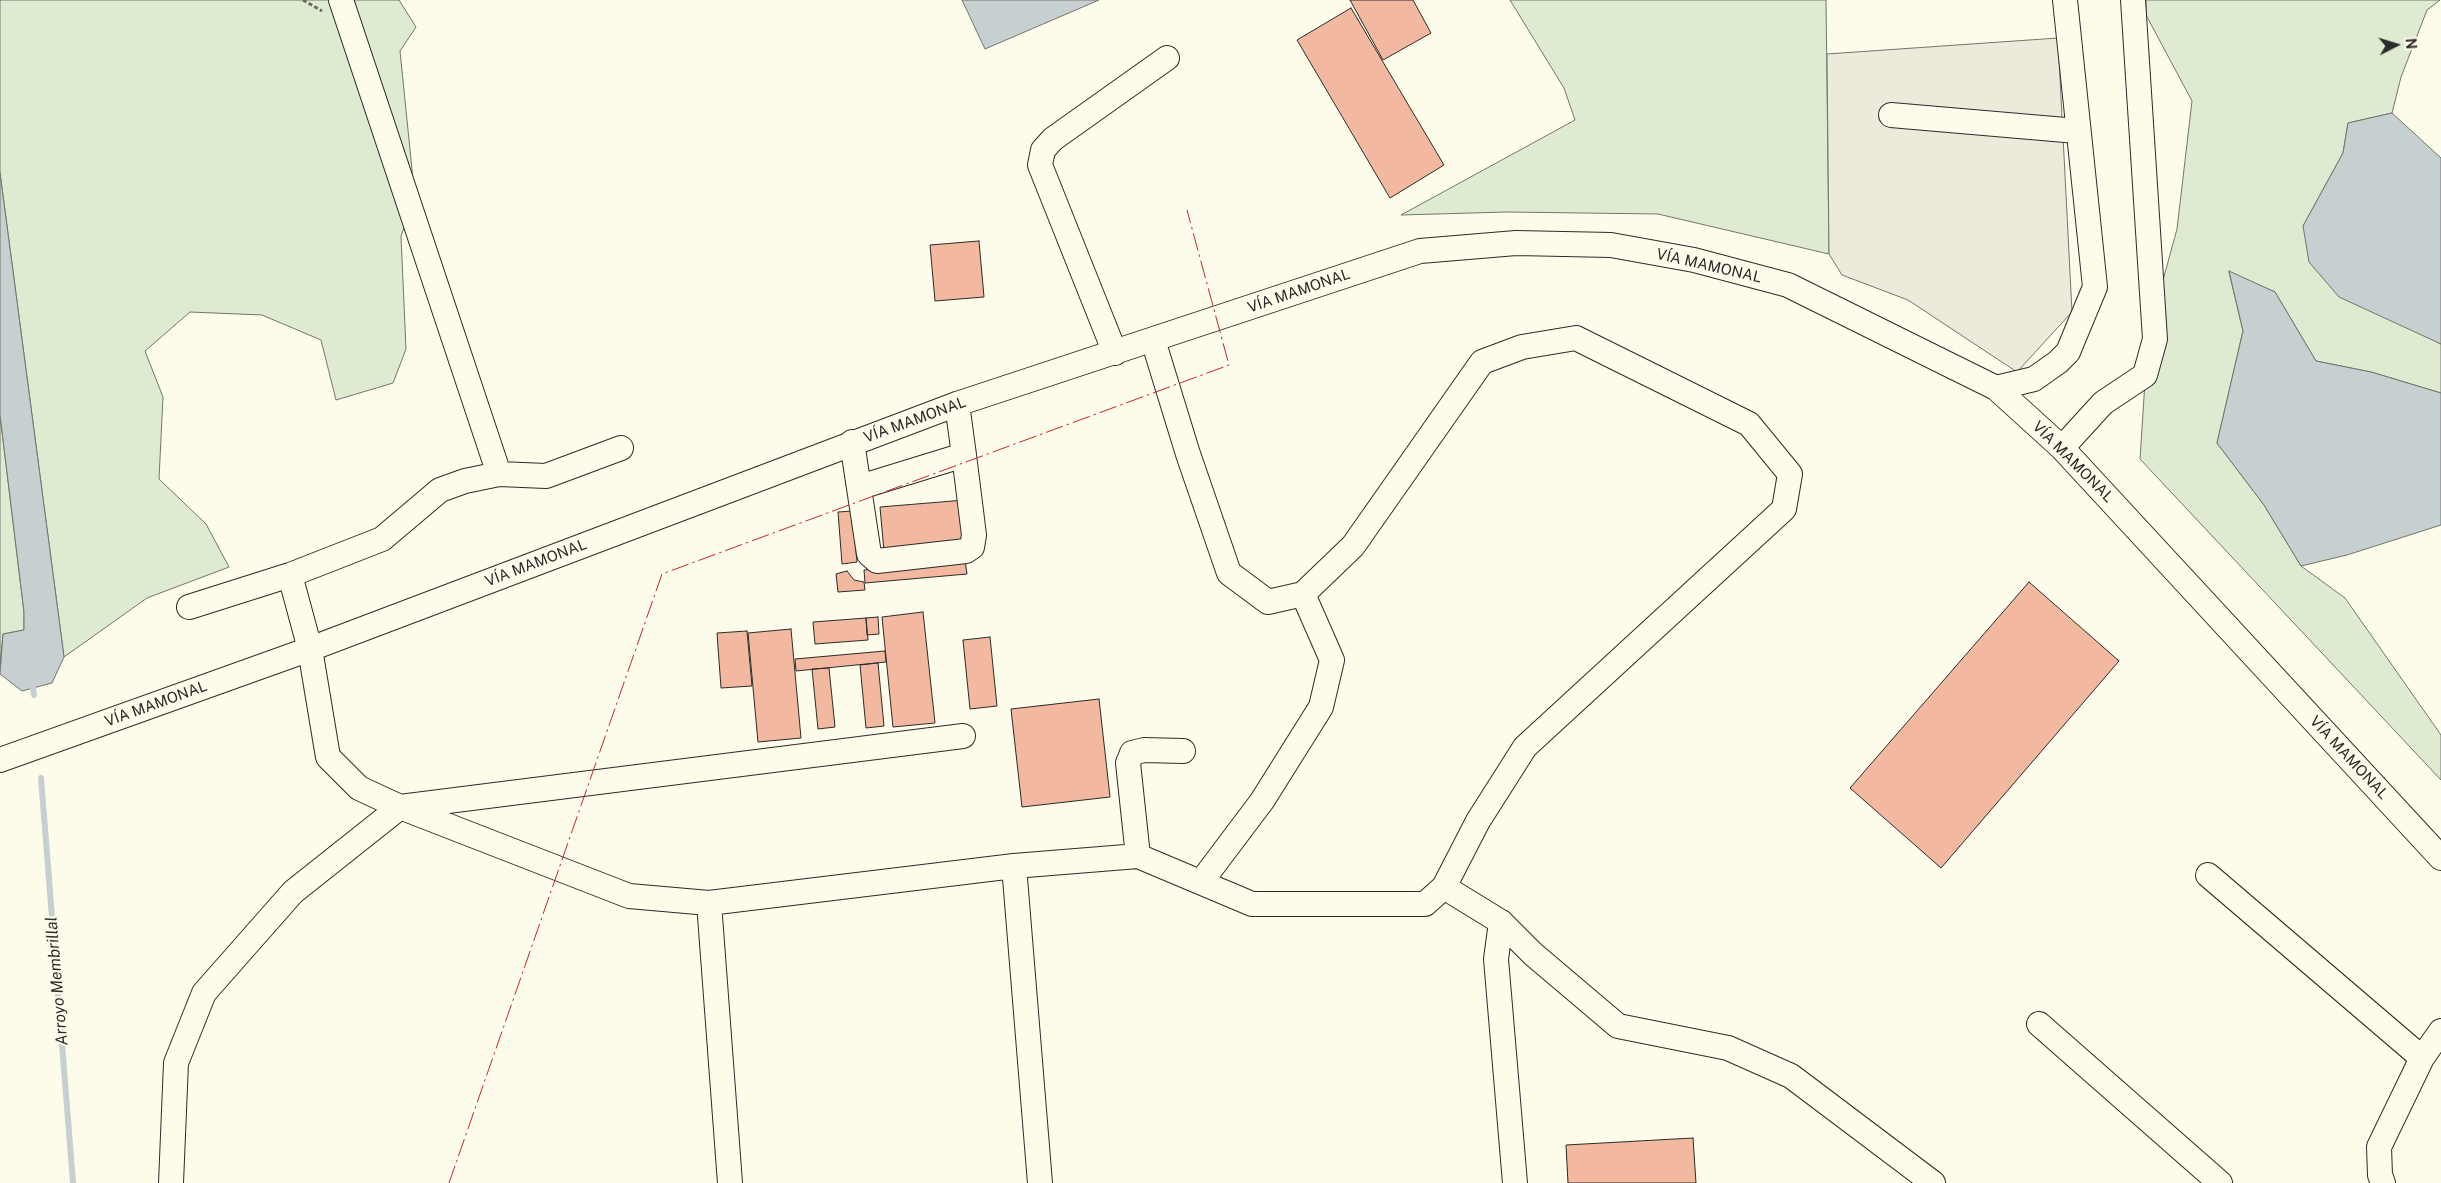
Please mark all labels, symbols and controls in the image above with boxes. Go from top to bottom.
north arrow [2371,20,2421,70]
text: N [2402,38,2419,50]
street label: VÍA MAMONAL [1655,245,1763,287]
street label: VÍA MAMONAL [1245,265,1353,317]
street label: VÍA MAMONAL [861,393,969,447]
street label: VÍA MAMONAL [2029,418,2117,506]
street label: VÍA MAMONAL [483,535,589,591]
street label: VÍA MAMONAL [102,677,210,731]
street label: VÍA MAMONAL [2306,713,2392,803]
water label: Arroyo Membrillal [42,916,72,1046]

